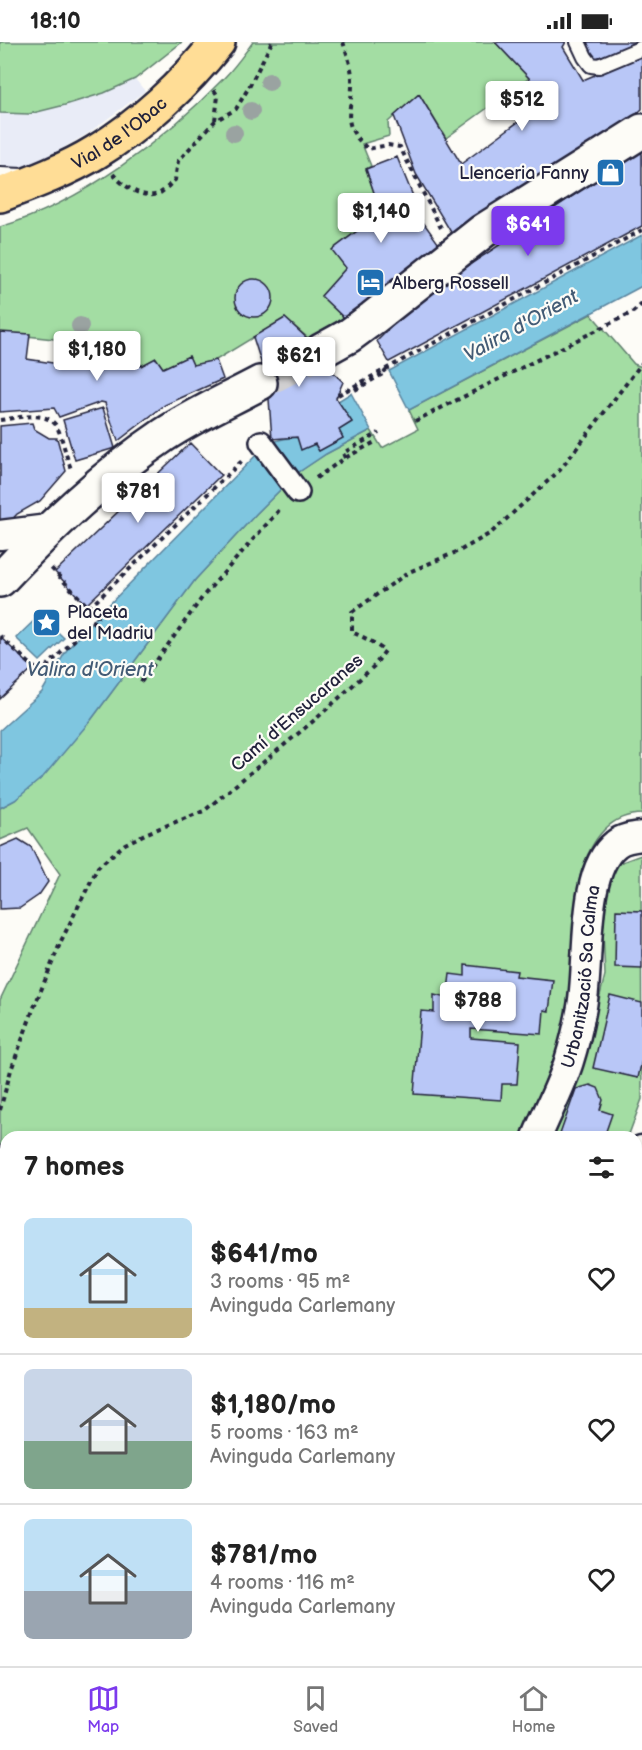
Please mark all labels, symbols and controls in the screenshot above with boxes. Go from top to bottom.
text: 18:10 [30,8,81,35]
pin: $512 [486,81,558,132]
text: $512 [499,88,545,112]
street label: Vial de l'Obac [68,92,171,174]
shop icon: Llenceria Fanny [594,157,626,189]
place label: Llenceria Fanny [459,163,590,184]
pin: $1,140 [332,193,430,244]
text: $1,140 [352,200,410,224]
pin: $641 [492,206,564,257]
text: $641 [505,213,551,237]
hotel icon: Alberg Rossell [355,267,387,299]
place label: Alberg Rossell [392,273,509,294]
water label: Valira d'Orient [460,284,583,367]
pin: $1,180 [48,331,146,382]
pin: $621 [263,337,335,388]
text: $1,180 [68,338,126,362]
text: $621 [276,344,322,368]
pin: $781 [102,473,174,524]
text: $781 [116,480,160,504]
place label: Placeta del Madriu [67,602,154,644]
place icon: Placeta del Madriu [30,606,62,638]
street label: Camí d'Ensucaranes [227,650,367,776]
water label: Valira d'Orient [26,658,154,682]
street label: Urbanització Sa Calma [557,883,604,1071]
pin: $788 [442,982,514,1033]
text: $788 [454,989,502,1013]
icon: filters [585,1151,618,1184]
text: 7 homes [24,1152,124,1183]
text: $641/mo [210,1239,318,1270]
icon: home [72,1242,144,1314]
icon: heart [585,1262,618,1295]
text: 3 rooms · 95 m² [210,1270,350,1294]
text: Avinguda Carlemany [210,1294,395,1318]
text: $1,180/mo [210,1390,336,1421]
icon: home [72,1393,144,1465]
icon: heart [585,1413,618,1446]
text: 5 rooms · 163 m² [210,1421,359,1445]
text: Avinguda Carlemany [210,1445,395,1469]
text: $781/mo [210,1540,317,1571]
icon: home [72,1543,144,1615]
icon: heart [585,1563,618,1596]
text: 4 rooms · 116 m² [210,1571,355,1595]
text: Avinguda Carlemany [210,1595,395,1619]
tab: Map [87,1682,120,1737]
tab: Saved [293,1682,338,1737]
tab: Home [512,1682,555,1737]

